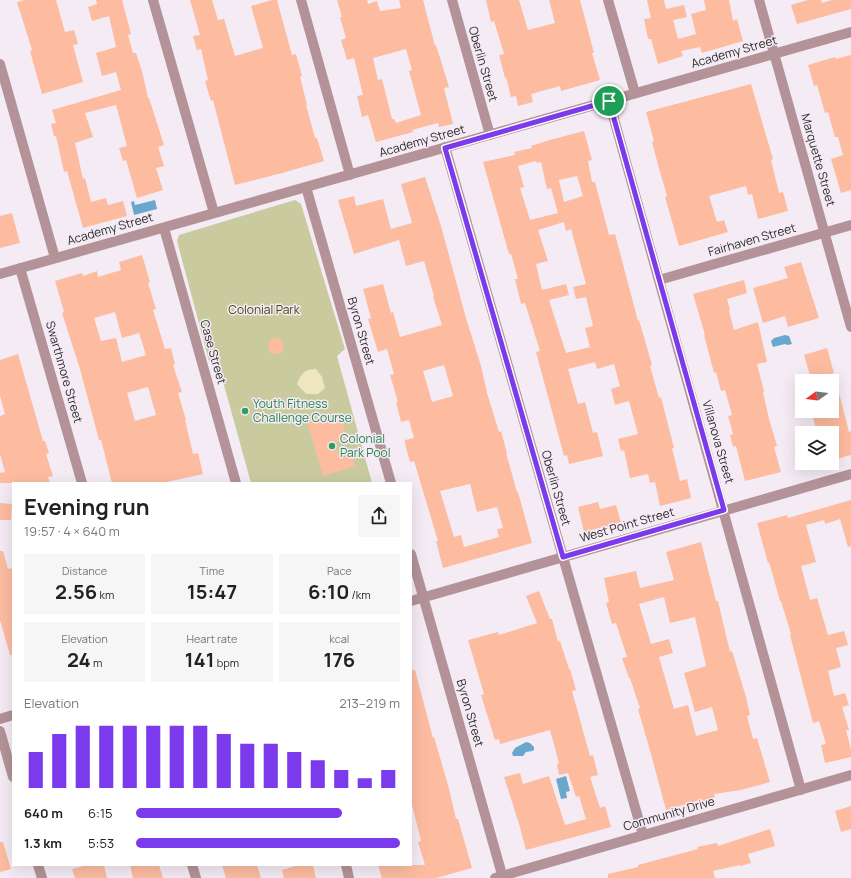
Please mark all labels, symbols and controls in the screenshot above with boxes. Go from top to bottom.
street label: Oberlin Street [465,24,502,104]
street label: Academy Street [689,31,779,72]
pin [592,84,626,118]
icon: arrive [598,90,620,112]
street label: Marquette Street [797,111,840,208]
street label: Academy Street [377,120,467,161]
street label: Academy Street [65,208,155,249]
street label: Fairhaven Street [706,219,798,260]
street label: Byron Street [344,295,379,367]
park label: Colonial Park [228,301,301,318]
street label: Case Street [196,318,231,386]
street label: Swarthmore Street [42,319,87,425]
north arrow [795,374,839,418]
map controls [795,374,839,470]
place label: Youth Fitness Challenge Course [253,395,352,426]
street label: Villanova Street [698,398,739,486]
marker: Youth Fitness Challenge Course [240,406,250,416]
button: layers [795,426,839,470]
place label: Colonial Park Pool [340,430,391,461]
marker: Colonial Park Pool [327,441,337,451]
street label: Oberlin Street [538,448,575,528]
text: Evening run [24,492,149,522]
button: share [358,495,400,537]
street label: West Point Street [578,503,676,546]
text: 19:57 · 4 × 640 m [24,522,120,540]
text: Distance [62,563,107,578]
text: Time [200,563,224,578]
text: Pace [327,563,352,578]
text: 2.56 [55,578,97,605]
text: 15:47 [187,578,237,605]
text: 6:10 [308,578,349,605]
text: km [97,587,114,602]
text: /km [349,587,371,602]
text: Elevation [61,631,108,646]
text: Heart rate [186,631,238,646]
text: kcal [329,631,349,646]
text: 24 [67,646,91,673]
text: 141 [185,646,215,673]
text: 176 [323,646,355,673]
text: m [91,655,102,670]
text: bpm [215,655,239,670]
street label: Byron Street [453,677,488,749]
text: Elevation [24,694,79,712]
text: 213–219 m [339,694,400,712]
street label: Community Drive [621,792,717,835]
text: 640 m [24,804,63,822]
text: 6:15 [88,804,113,822]
text: 1.3 km [24,834,62,852]
text: 5:53 [88,834,114,852]

